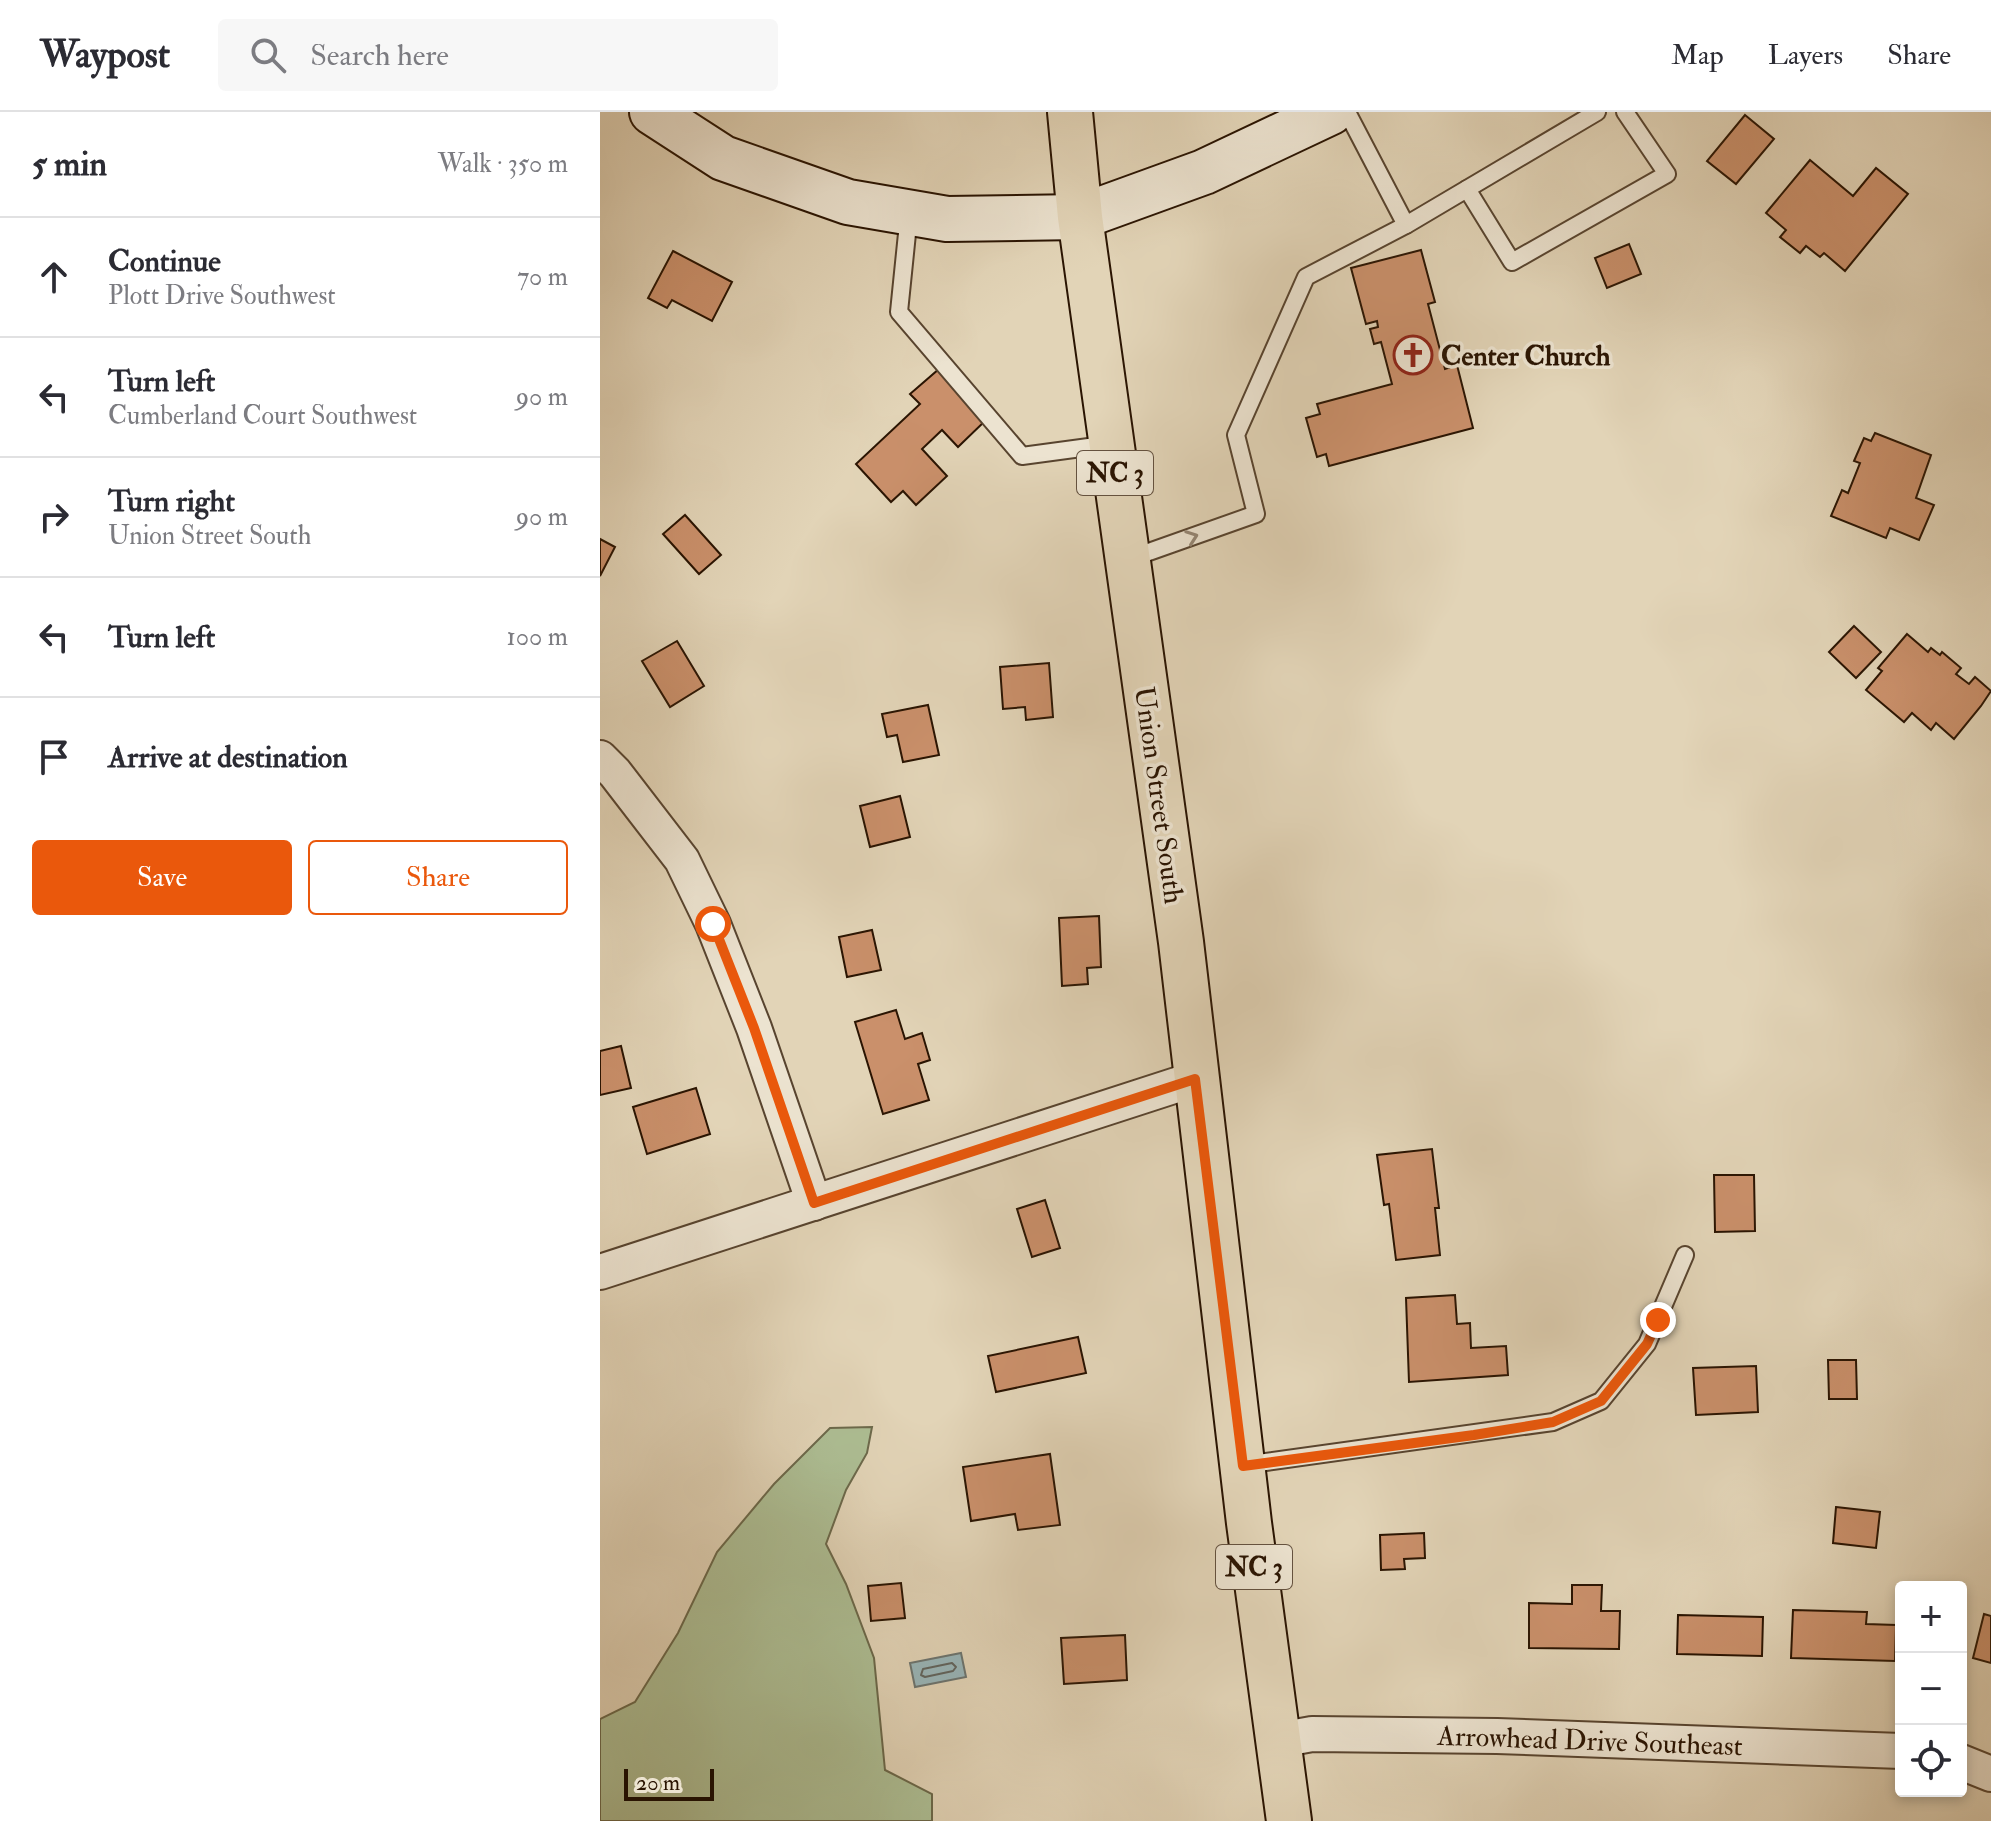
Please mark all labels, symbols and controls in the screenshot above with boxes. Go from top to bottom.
search box [218,19,778,91]
text: Waypost [40,31,170,79]
icon: search [246,33,290,77]
text: Search here [310,37,449,74]
text: Map [1671,38,1724,73]
text: Layers [1768,38,1843,73]
text: Share [1887,38,1951,73]
text: 5 min [32,143,107,186]
text: Walk · 350 m [438,148,568,180]
text: Continue [108,243,221,280]
icon: ahead [32,255,76,299]
text: 70 m [517,261,568,293]
text: Plott Drive Southwest [108,280,336,312]
church icon: Center Church [1392,334,1434,376]
place label: Center Church [1441,339,1611,374]
text: Turn left [108,363,215,400]
icon: left [32,375,76,419]
text: 90 m [516,381,568,413]
text: Cumberland Court Southwest [108,400,417,432]
road number: NC 3 [1077,451,1153,495]
text: Turn right [108,483,235,520]
icon: right [32,495,76,539]
text: 90 m [516,501,568,533]
text: Union Street South [108,520,311,552]
one-way arrow [1184,530,1198,546]
icon: left [32,615,76,659]
text: Turn left [108,619,215,656]
text: 100 m [507,621,568,653]
street label: Union Street South [1126,684,1191,906]
icon: arrive [32,735,76,779]
text: Arrive at destination [108,739,348,776]
button: Save [32,840,292,915]
button: Share [308,840,568,915]
route start [695,906,731,942]
route end [1640,1302,1676,1338]
road number: NC 3 [1216,1545,1292,1589]
map controls [1895,1581,1967,1797]
button: + [1895,1581,1967,1653]
button: − [1895,1653,1967,1725]
street label: Arrowhead Drive Southeast [1436,1719,1743,1764]
button: locate [1895,1725,1967,1797]
scale bar [624,1765,714,1801]
text: 20 m [636,1769,680,1797]

